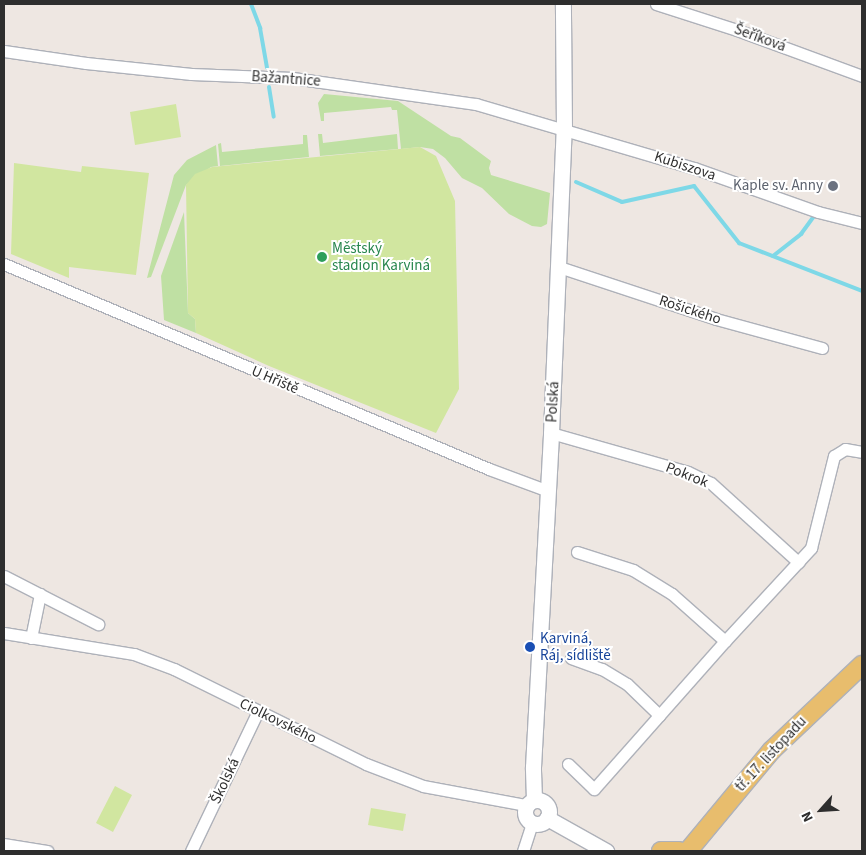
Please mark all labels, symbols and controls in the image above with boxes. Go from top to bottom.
street label: Šeříková [732,20,788,56]
street label: Bažantnice [251,68,321,90]
street label: Kubiszova [652,148,718,184]
place label: Kaple sv. Anny [733,177,823,195]
marker: Kaple sv. Anny [827,180,839,192]
place label: Městský stadion Karviná [332,239,430,274]
marker: Městský stadion Karviná [316,251,328,263]
street label: Rošického [657,292,723,328]
street label: U Hřiště [249,362,301,398]
street label: Polská [543,381,563,423]
street label: Pokrok [663,458,711,492]
place label: Karviná, Ráj, sídliště [540,629,611,664]
marker: Karviná, Ráj, sídliště [524,641,536,653]
street label: Ciolkovského [236,695,320,747]
street label: tř. 17. listopadu [732,713,810,795]
street label: Školská [207,755,243,807]
north arrow [796,785,846,835]
text: N [796,808,819,825]

